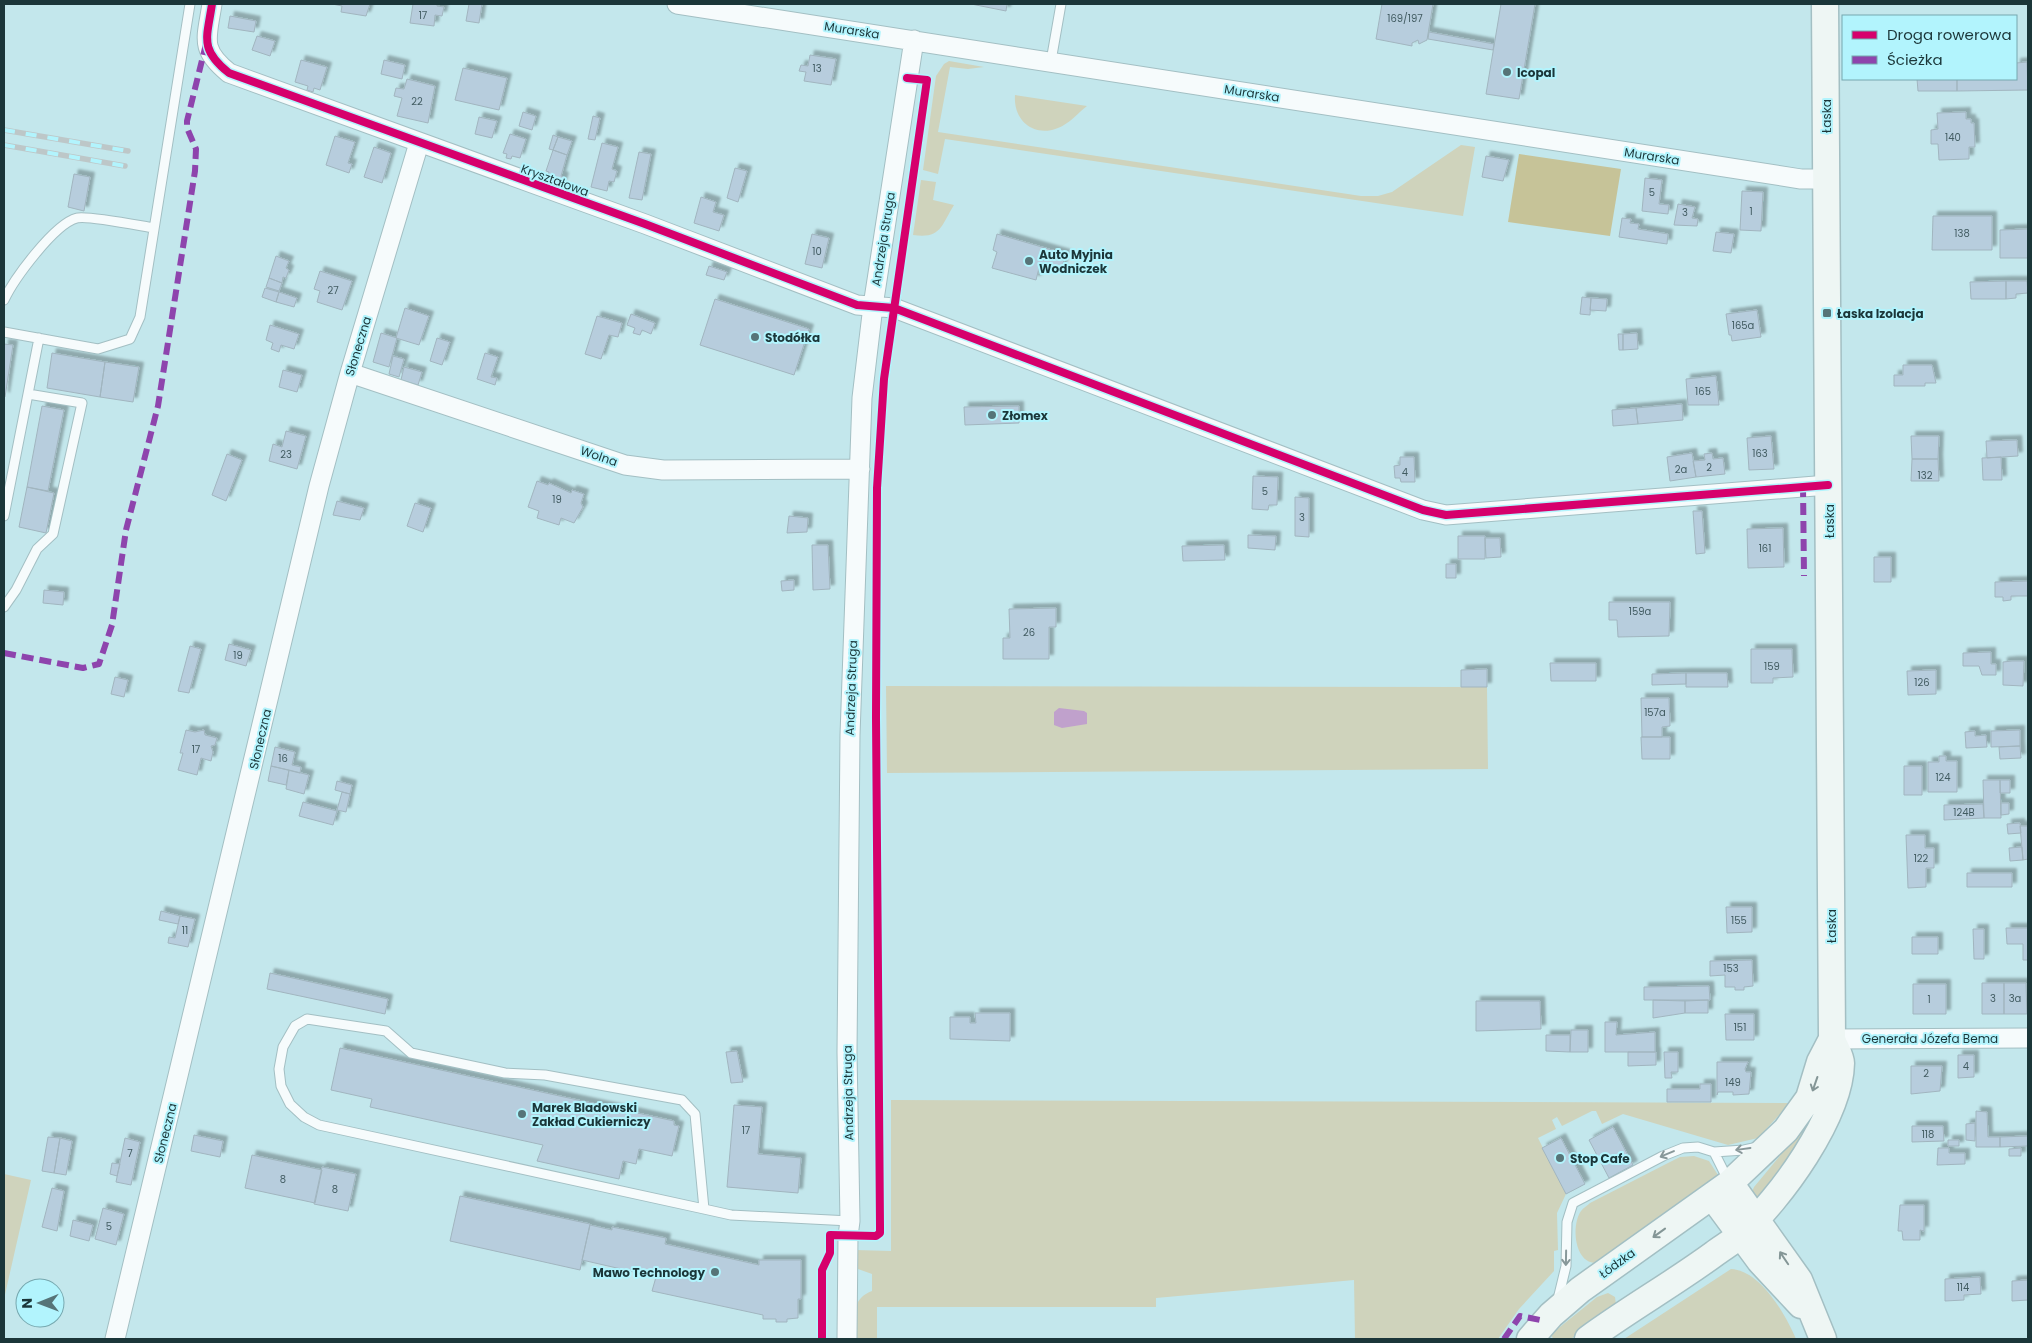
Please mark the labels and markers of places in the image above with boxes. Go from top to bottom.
place label: Icopal [1517,64,1555,81]
marker: Icopal [1501,66,1513,78]
place label: Auto Myjnia Wodniczek [1039,246,1113,277]
marker: Auto Myjnia Wodniczek [1023,255,1035,267]
place label: Łaska Izolacja [1837,305,1924,322]
marker: Łaska Izolacja [1821,307,1833,319]
place label: Stodółka [765,329,820,346]
marker: Stodółka [749,331,761,343]
place label: Złomex [1002,407,1049,424]
marker: Złomex [986,409,998,421]
place label: Marek Bladowski Zakład Cukierniczy [532,1099,651,1130]
marker: Marek Bladowski Zakład Cukierniczy [516,1108,528,1120]
place label: Stop Cafe [1570,1150,1630,1167]
marker: Stop Cafe [1554,1152,1566,1164]
place label: Mawo Technology [593,1264,705,1281]
marker: Mawo Technology [709,1266,721,1278]

